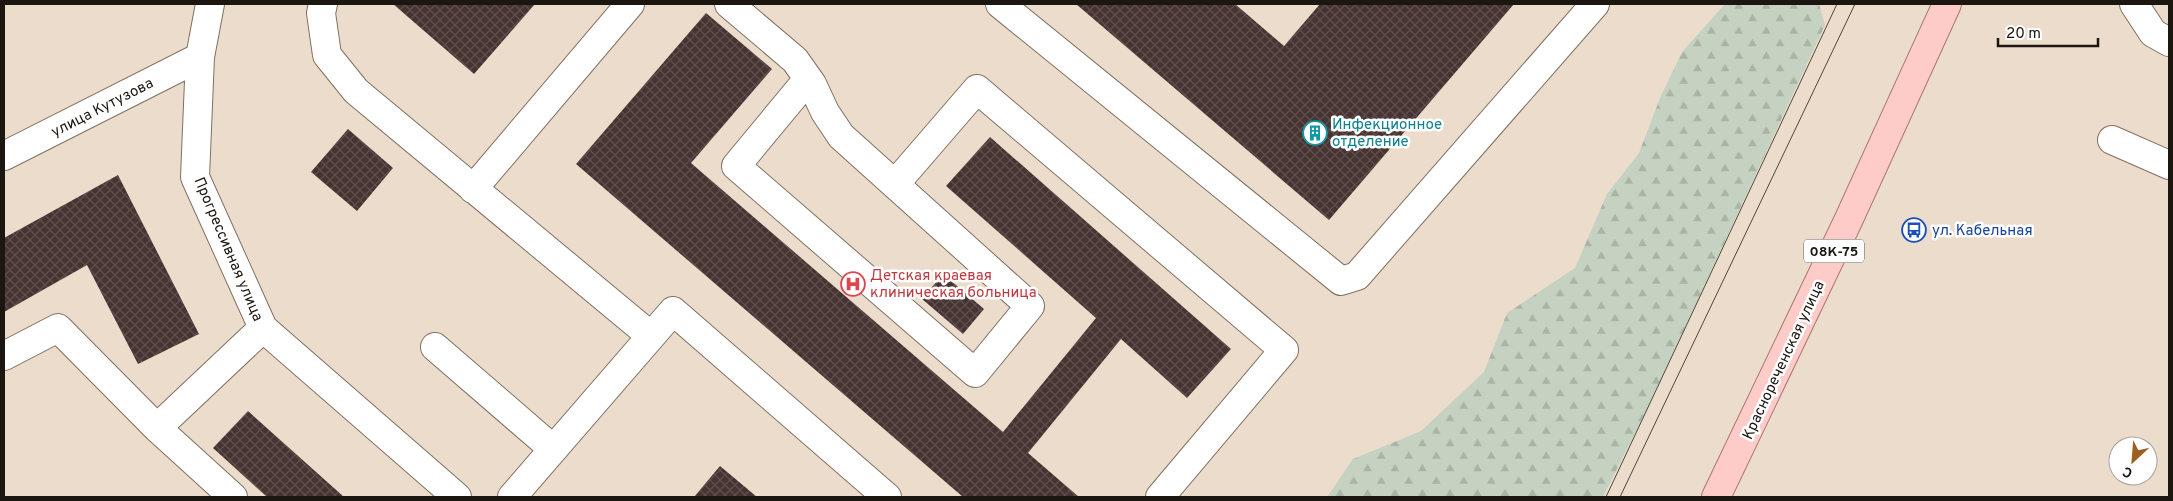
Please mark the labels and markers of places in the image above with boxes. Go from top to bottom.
place label: Инфекционное отделение [1332,116,1442,152]
building icon: Инфекционное отделение [1302,120,1328,146]
bus stop icon: ул. Кабельная [1901,217,1927,243]
place label: ул. Кабельная [1932,222,2033,241]
place label: Детская краевая клиническая больница [870,267,1037,303]
hospital icon: Детская краевая клиническая больница [840,271,866,297]

